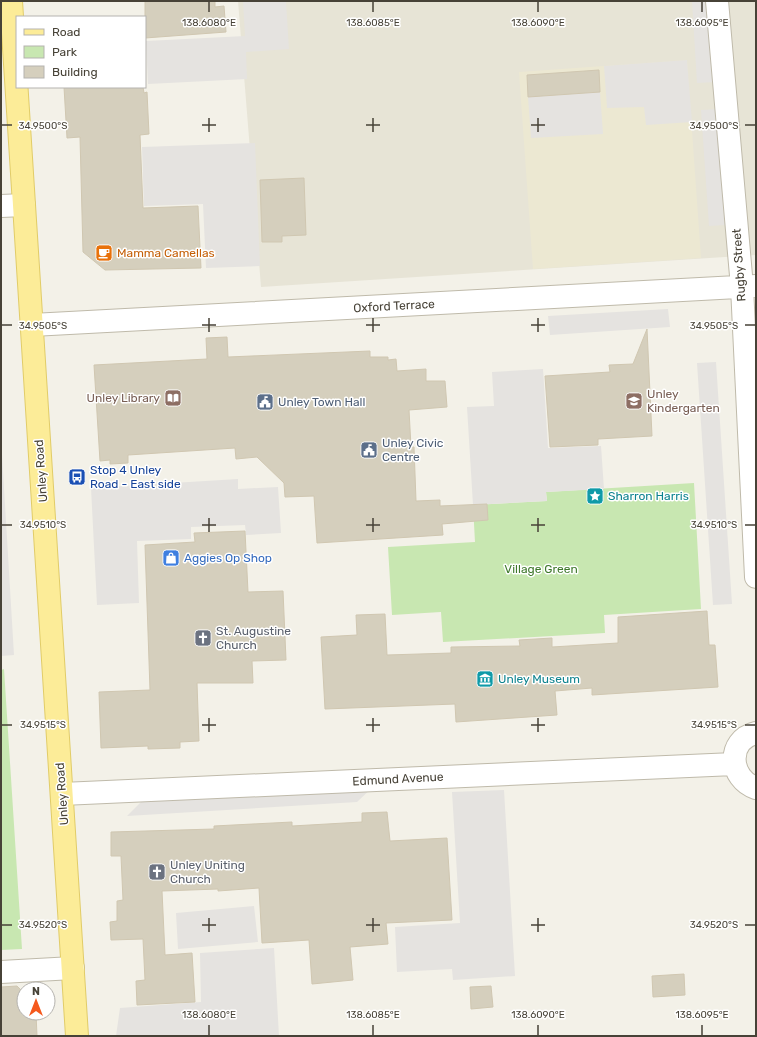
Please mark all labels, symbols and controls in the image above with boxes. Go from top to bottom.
legend [16,16,146,88]
text: 138.6080°E [182,17,236,29]
text: 138.6085°E [346,17,400,29]
text: 138.6090°E [511,17,565,29]
text: 138.6095°E [675,17,729,29]
text: Road [52,25,80,39]
text: Park [52,45,78,59]
text: Building [52,65,98,79]
text: 34.9500°S [19,120,67,132]
text: 34.9500°S [690,120,738,132]
street label: Rugby Street [729,228,749,302]
cafe icon: Mamma Camellas [94,243,114,263]
place label: Mamma Camellas [117,246,215,260]
street label: Oxford Terrace [353,297,435,315]
text: 34.9505°S [19,320,67,332]
text: 34.9505°S [690,320,738,332]
place label: Unley Kindergarten [647,387,720,415]
library icon: Unley Library [163,388,183,408]
place label: Unley Library [87,391,160,405]
school or university icon: Unley Kindergarten [624,391,644,411]
public building icon: Unley Town Hall [255,392,275,412]
place label: Unley Town Hall [278,395,365,409]
place label: Unley Civic Centre [382,436,444,464]
street label: Unley Road [32,439,50,503]
public building icon: Unley Civic Centre [359,440,379,460]
place label: Stop 4 Unley Road - East side [90,463,181,491]
bus stop icon: Stop 4 Unley Road - East side [67,467,87,487]
place icon: Sharron Harris [585,486,605,506]
place label: Sharron Harris [608,489,689,503]
text: 34.9510°S [20,519,66,531]
text: 34.9510°S [691,519,737,531]
shop icon: Aggies Op Shop [161,548,181,568]
place label: Aggies Op Shop [184,551,272,565]
park label: Village Green [504,562,578,576]
place label: St. Augustine Church [216,624,291,652]
church icon: St. Augustine Church [193,628,213,648]
museum icon: Unley Museum [475,669,495,689]
place label: Unley Museum [498,672,580,686]
text: 34.9515°S [20,719,66,731]
text: 34.9515°S [691,719,737,731]
street label: Unley Road [53,762,71,826]
street label: Edmund Avenue [352,770,444,788]
place label: Unley Uniting Church [170,858,245,886]
church icon: Unley Uniting Church [147,862,167,882]
text: 34.9520°S [19,919,67,931]
text: 34.9520°S [690,919,738,931]
north arrow [16,981,56,1021]
text: N [32,985,40,998]
text: 138.6080°E [182,1009,236,1021]
text: 138.6085°E [346,1009,400,1021]
text: 138.6090°E [511,1009,565,1021]
text: 138.6095°E [675,1009,729,1021]

